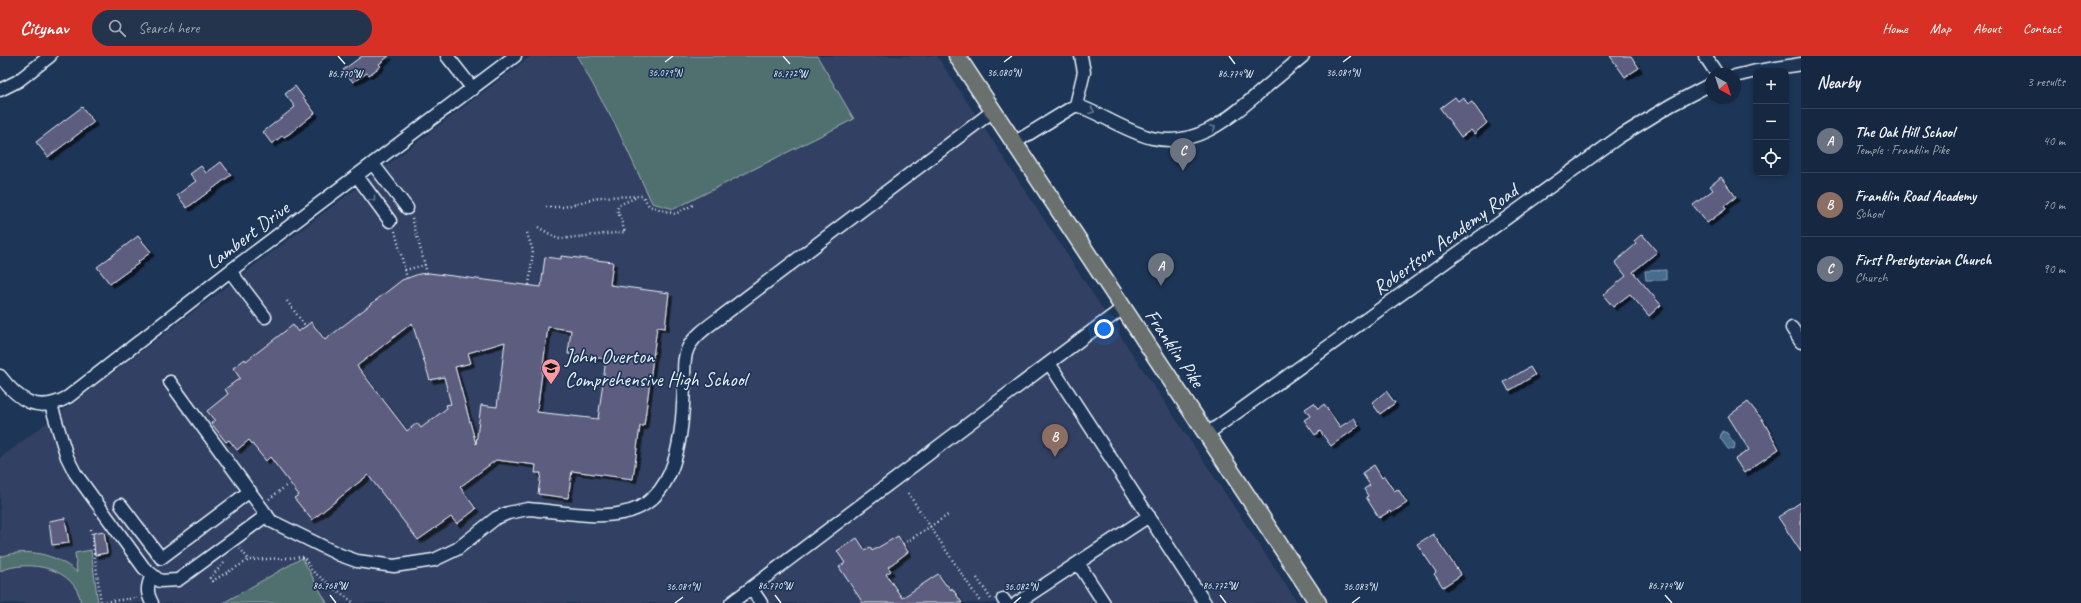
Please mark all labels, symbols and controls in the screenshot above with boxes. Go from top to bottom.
search box [92,10,372,46]
text: Citynav [20,16,68,40]
icon: search [106,17,128,39]
text: Search here [138,19,199,38]
text: Home [1882,20,1908,37]
text: Map [1930,20,1951,37]
text: About [1973,20,2001,37]
text: Contact [2023,20,2061,37]
text: 36.079°N [648,66,684,79]
text: 36.080°N [987,66,1023,79]
text: 36.081°N [1326,66,1362,79]
text: 86.770°W [328,67,364,80]
text: 86.772°W [773,67,809,80]
text: 86.774°W [1218,67,1254,80]
north arrow [1705,68,1741,104]
map controls [1753,68,1789,176]
button: + [1753,68,1789,104]
text: Nearby [1817,72,1860,93]
text: 3 results [2027,74,2065,90]
button: − [1753,104,1789,140]
one-way arrow [1088,106,1095,114]
text: The Oak Hill School [1855,123,1955,142]
one-way arrow [1209,125,1216,133]
text: A [1827,133,1833,149]
text: 40 m [2043,133,2065,149]
pin: C [1170,138,1196,171]
button: locate [1753,140,1789,176]
text: Temple · Franklin Pike [1855,142,1949,158]
street label: Robertson Academy Road [1368,177,1525,300]
text: Franklin Road Academy [1855,187,1976,206]
one-way arrow [369,194,376,201]
street label: Lambert Drive [201,195,295,275]
text: B [1827,197,1833,213]
text: 70 m [2043,197,2065,213]
text: School [1855,206,1883,222]
text: First Presbyterian Church [1855,251,1992,270]
pin: A [1148,253,1174,286]
text: C [1827,261,1833,277]
text: 90 m [2043,261,2065,277]
text: Church [1855,270,1888,286]
street label: Franklin Pike [1139,304,1211,393]
your location [1094,319,1114,339]
place label: John Overton Comprehensive High School [564,344,750,392]
school or university icon: John Overton Comprehensive High School [540,357,562,385]
pin: B [1042,424,1068,457]
text: 86.768°W [313,579,349,592]
text: 86.770°W [758,579,794,592]
text: 86.772°W [1203,579,1239,592]
text: 86.774°W [1648,579,1684,592]
text: 36.081°N [666,580,702,593]
text: 36.082°N [1004,580,1040,593]
text: 36.083°N [1343,580,1379,593]

